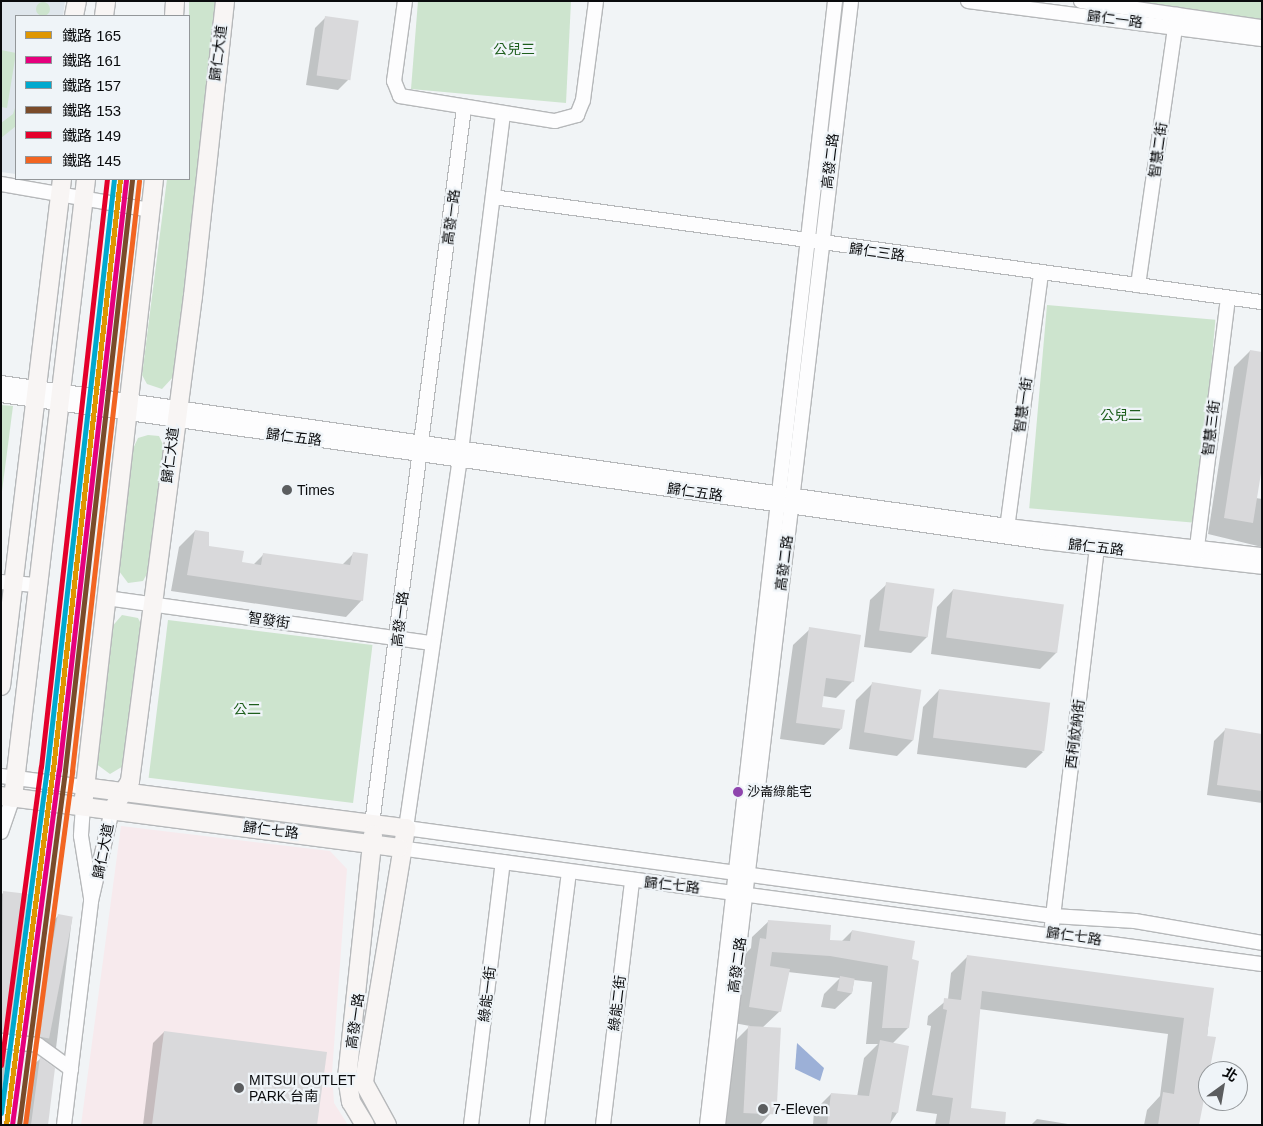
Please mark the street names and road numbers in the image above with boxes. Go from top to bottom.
street label: 歸仁一路 [1086,7,1144,31]
street label: 歸仁大道 [206,24,230,82]
street label: 智慧二街 [1146,121,1170,179]
street label: 高發二路 [818,132,842,190]
street label: 高發一路 [439,188,463,246]
street label: 歸仁三路 [848,240,906,264]
street label: 智慧一街 [1011,376,1035,434]
street label: 智慧三街 [1199,399,1223,457]
street label: 歸仁五路 [265,425,323,449]
street label: 歸仁大道 [158,426,182,484]
street label: 歸仁五路 [666,480,724,504]
street label: 高發二路 [772,534,796,592]
street label: 歸仁五路 [1067,536,1125,558]
street label: 高發一路 [388,590,412,648]
street label: 智發街 [247,609,291,631]
street label: 西柯紋納街 [1062,698,1088,770]
street label: 歸仁七路 [242,818,300,842]
street label: 歸仁大道 [89,822,117,880]
street label: 歸仁七路 [643,874,701,896]
street label: 歸仁七路 [1045,924,1103,948]
street label: 高發二路 [725,936,749,994]
street label: 綠能一街 [475,965,499,1023]
street label: 綠能二街 [605,974,629,1032]
street label: 高發一路 [343,992,367,1050]

